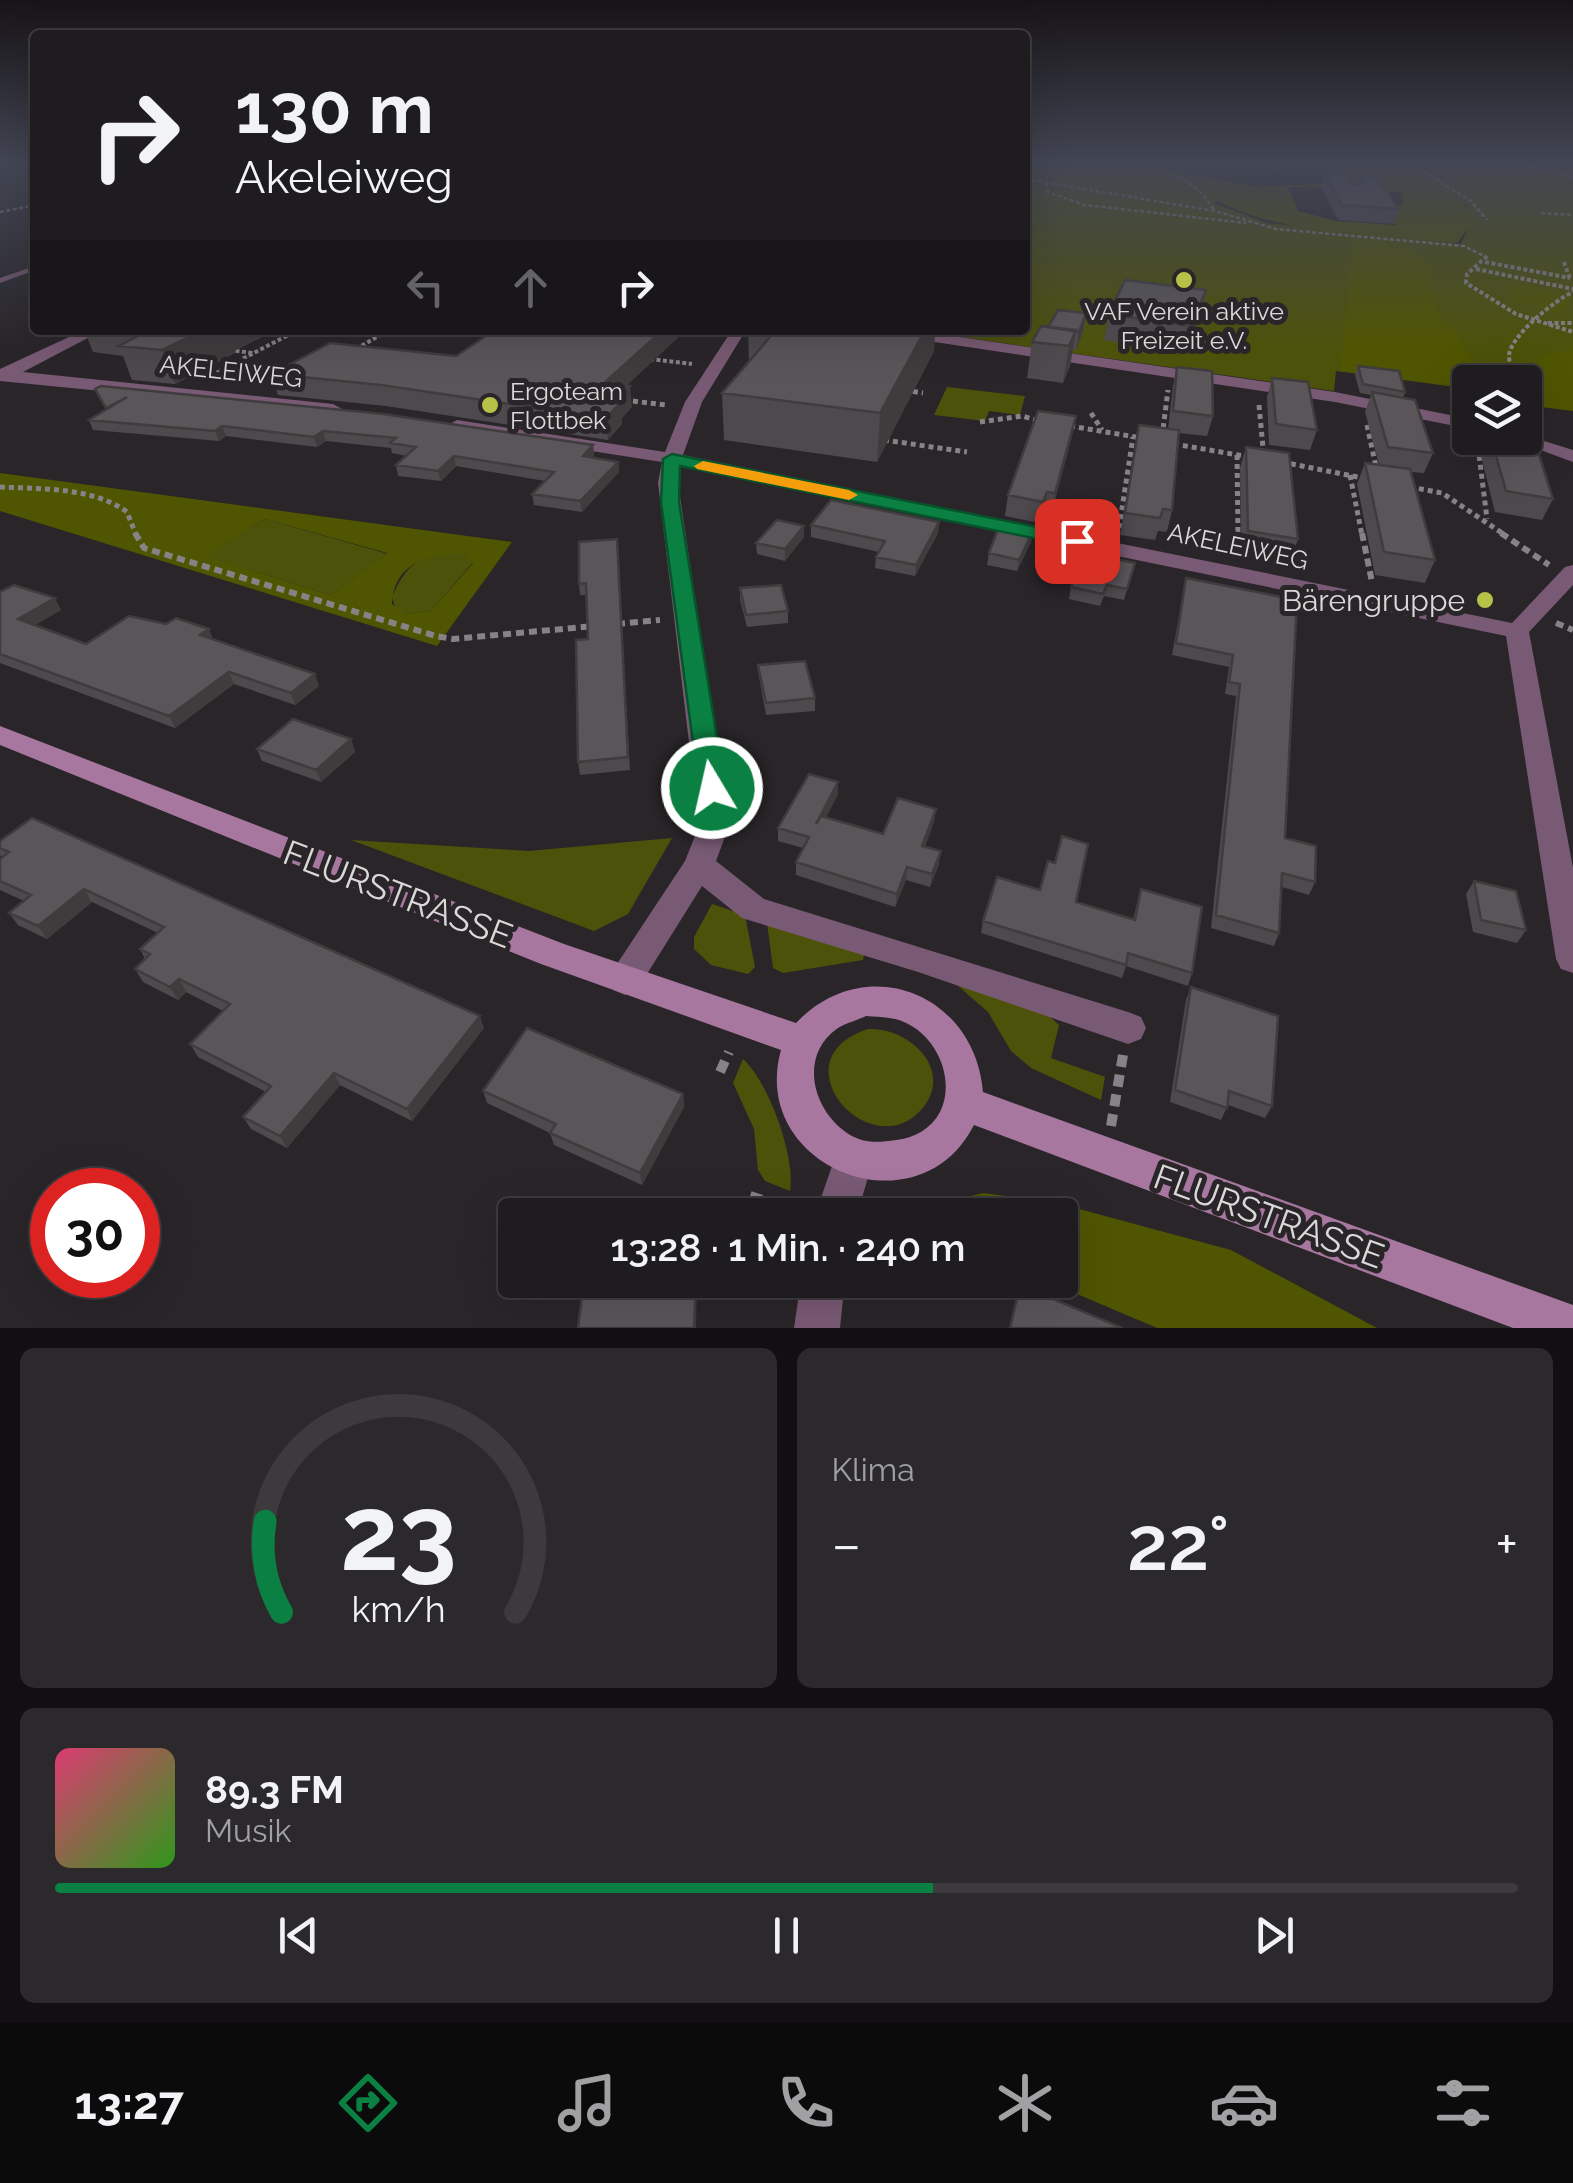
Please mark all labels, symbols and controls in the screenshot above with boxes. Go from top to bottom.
text: 130 m [235,67,434,149]
icon: right [70,70,200,200]
text: Akeleiweg [235,151,453,204]
icon: left [398,260,453,315]
icon: ahead [503,260,558,315]
icon: right [608,260,663,315]
marker: VAF Verein aktive Freizeit e.V. [1173,269,1195,291]
place label: VAF Verein aktive Freizeit e.V. [1084,296,1284,355]
street label: AKELEIWEG [158,349,304,393]
map controls [1452,365,1542,455]
button: layers [1452,365,1542,455]
place label: Ergoteam Flottbek [510,376,623,435]
marker: Ergoteam Flottbek [479,394,501,416]
pin [1035,499,1120,584]
icon: arrive [1050,514,1105,569]
street label: AKELEIWEG [1165,516,1311,576]
place label: Bärengruppe [1282,583,1465,618]
marker: Bärengruppe [1474,589,1496,611]
position arrow [660,736,764,840]
street label: FLURSTRASSE [278,832,518,956]
street label: FLURSTRASSE [1148,1155,1390,1277]
speed limit sign: 30 [30,1168,160,1298]
text: 13:28 · 1 Min. · 240 m [610,1225,966,1270]
text: Klima [832,1451,915,1488]
text: 23 [340,1472,457,1594]
text: 22° [1127,1499,1229,1588]
text: − [832,1512,861,1577]
text: + [1495,1512,1518,1577]
text: km/h [351,1588,445,1630]
text: 89.3 FM [205,1767,344,1812]
text: Musik [205,1812,291,1849]
icon: previous [271,1908,326,1963]
icon: pause [759,1908,814,1963]
icon: next [1247,1908,1302,1963]
icon: directions [333,2068,403,2138]
icon: music [552,2068,622,2138]
icon: phone [771,2068,841,2138]
icon: climate [990,2068,1060,2138]
icon: car [1209,2068,1279,2138]
icon: filters [1428,2068,1498,2138]
text: 13:27 [75,2077,184,2130]

